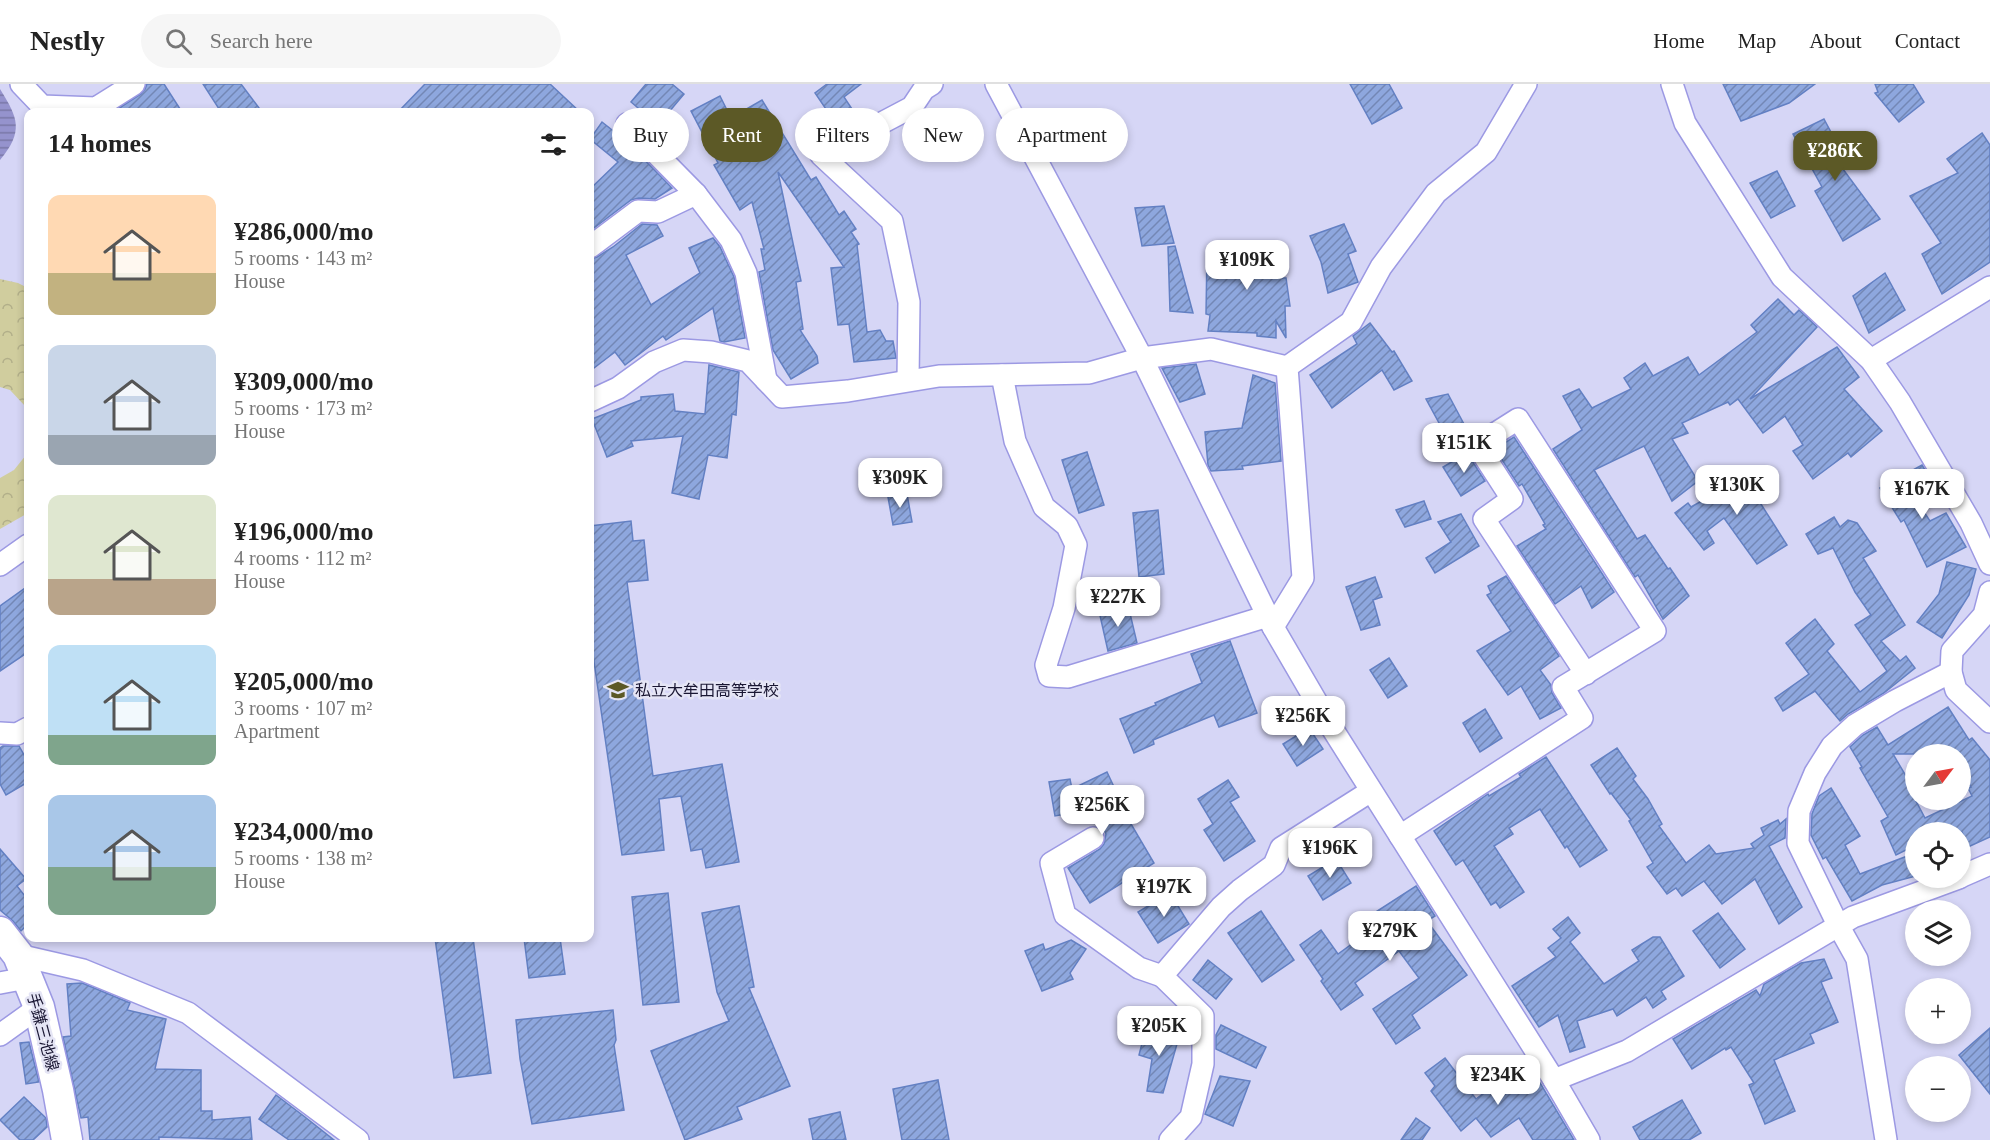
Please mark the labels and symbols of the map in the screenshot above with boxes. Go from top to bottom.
pin: ¥286K [1793,131,1877,182]
pin: ¥109K [1205,240,1289,291]
pin: ¥151K [1422,423,1506,474]
pin: ¥309K [858,458,942,509]
pin: ¥130K [1695,465,1779,516]
pin: ¥167K [1880,469,1964,520]
pin: ¥227K [1076,577,1160,628]
school or university icon: 私立大牟田高等学校 [606,678,630,702]
place label: 私立大牟田高等学校 [635,682,779,699]
pin: ¥256K [1261,696,1345,747]
north arrow [1905,744,1971,810]
pin: ¥256K [1060,785,1144,836]
pin: ¥196K [1288,828,1372,879]
pin: ¥197K [1122,867,1206,918]
pin: ¥279K [1348,911,1432,962]
street label: 手鎌三池線 [24,991,62,1073]
pin: ¥205K [1117,1006,1201,1057]
pin: ¥234K [1456,1055,1540,1106]

